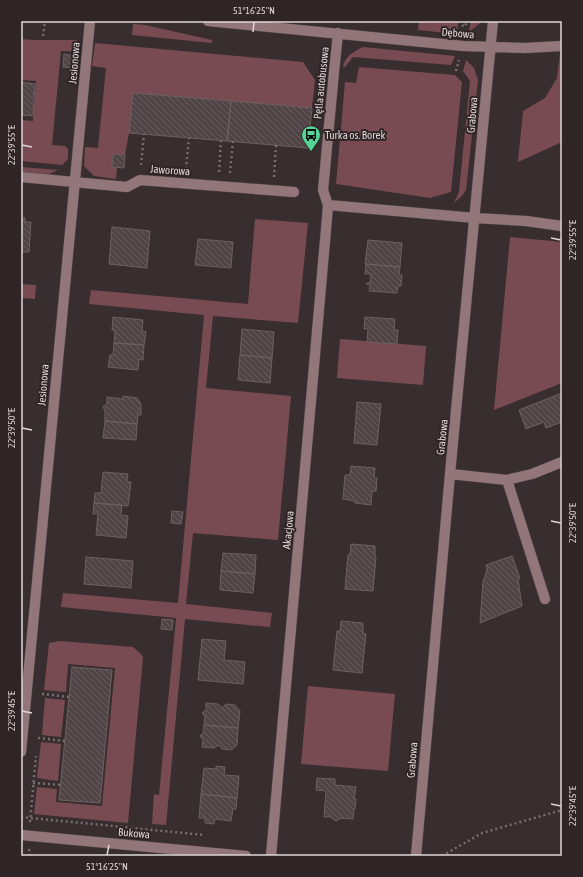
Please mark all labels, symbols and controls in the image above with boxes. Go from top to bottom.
text: 51°16'25"N [233,5,275,16]
street label: Dębowa [441,26,475,40]
street label: Jesionowa [66,42,82,84]
street label: Pętla autobusowa [311,46,331,120]
street label: Grabowa [464,97,480,133]
text: 22°39'55"E [6,124,17,165]
bus stop icon: Turka os. Borek [300,124,322,152]
place label: Turka os. Borek [325,129,385,141]
street label: Jaworowa [150,163,190,177]
text: 22°39'55"E [567,219,578,260]
street label: Jesionowa [35,364,51,406]
text: 22°39'50"E [6,407,17,448]
street label: Grabowa [434,419,450,455]
text: 22°39'50"E [567,502,578,543]
street label: Akacjowa [280,510,296,550]
text: 22°39'45"E [6,690,17,731]
street label: Grabowa [404,742,420,778]
text: 22°39'45"E [567,785,578,826]
street label: Bukowa [118,826,150,840]
text: 51°16'25"N [86,861,128,872]

